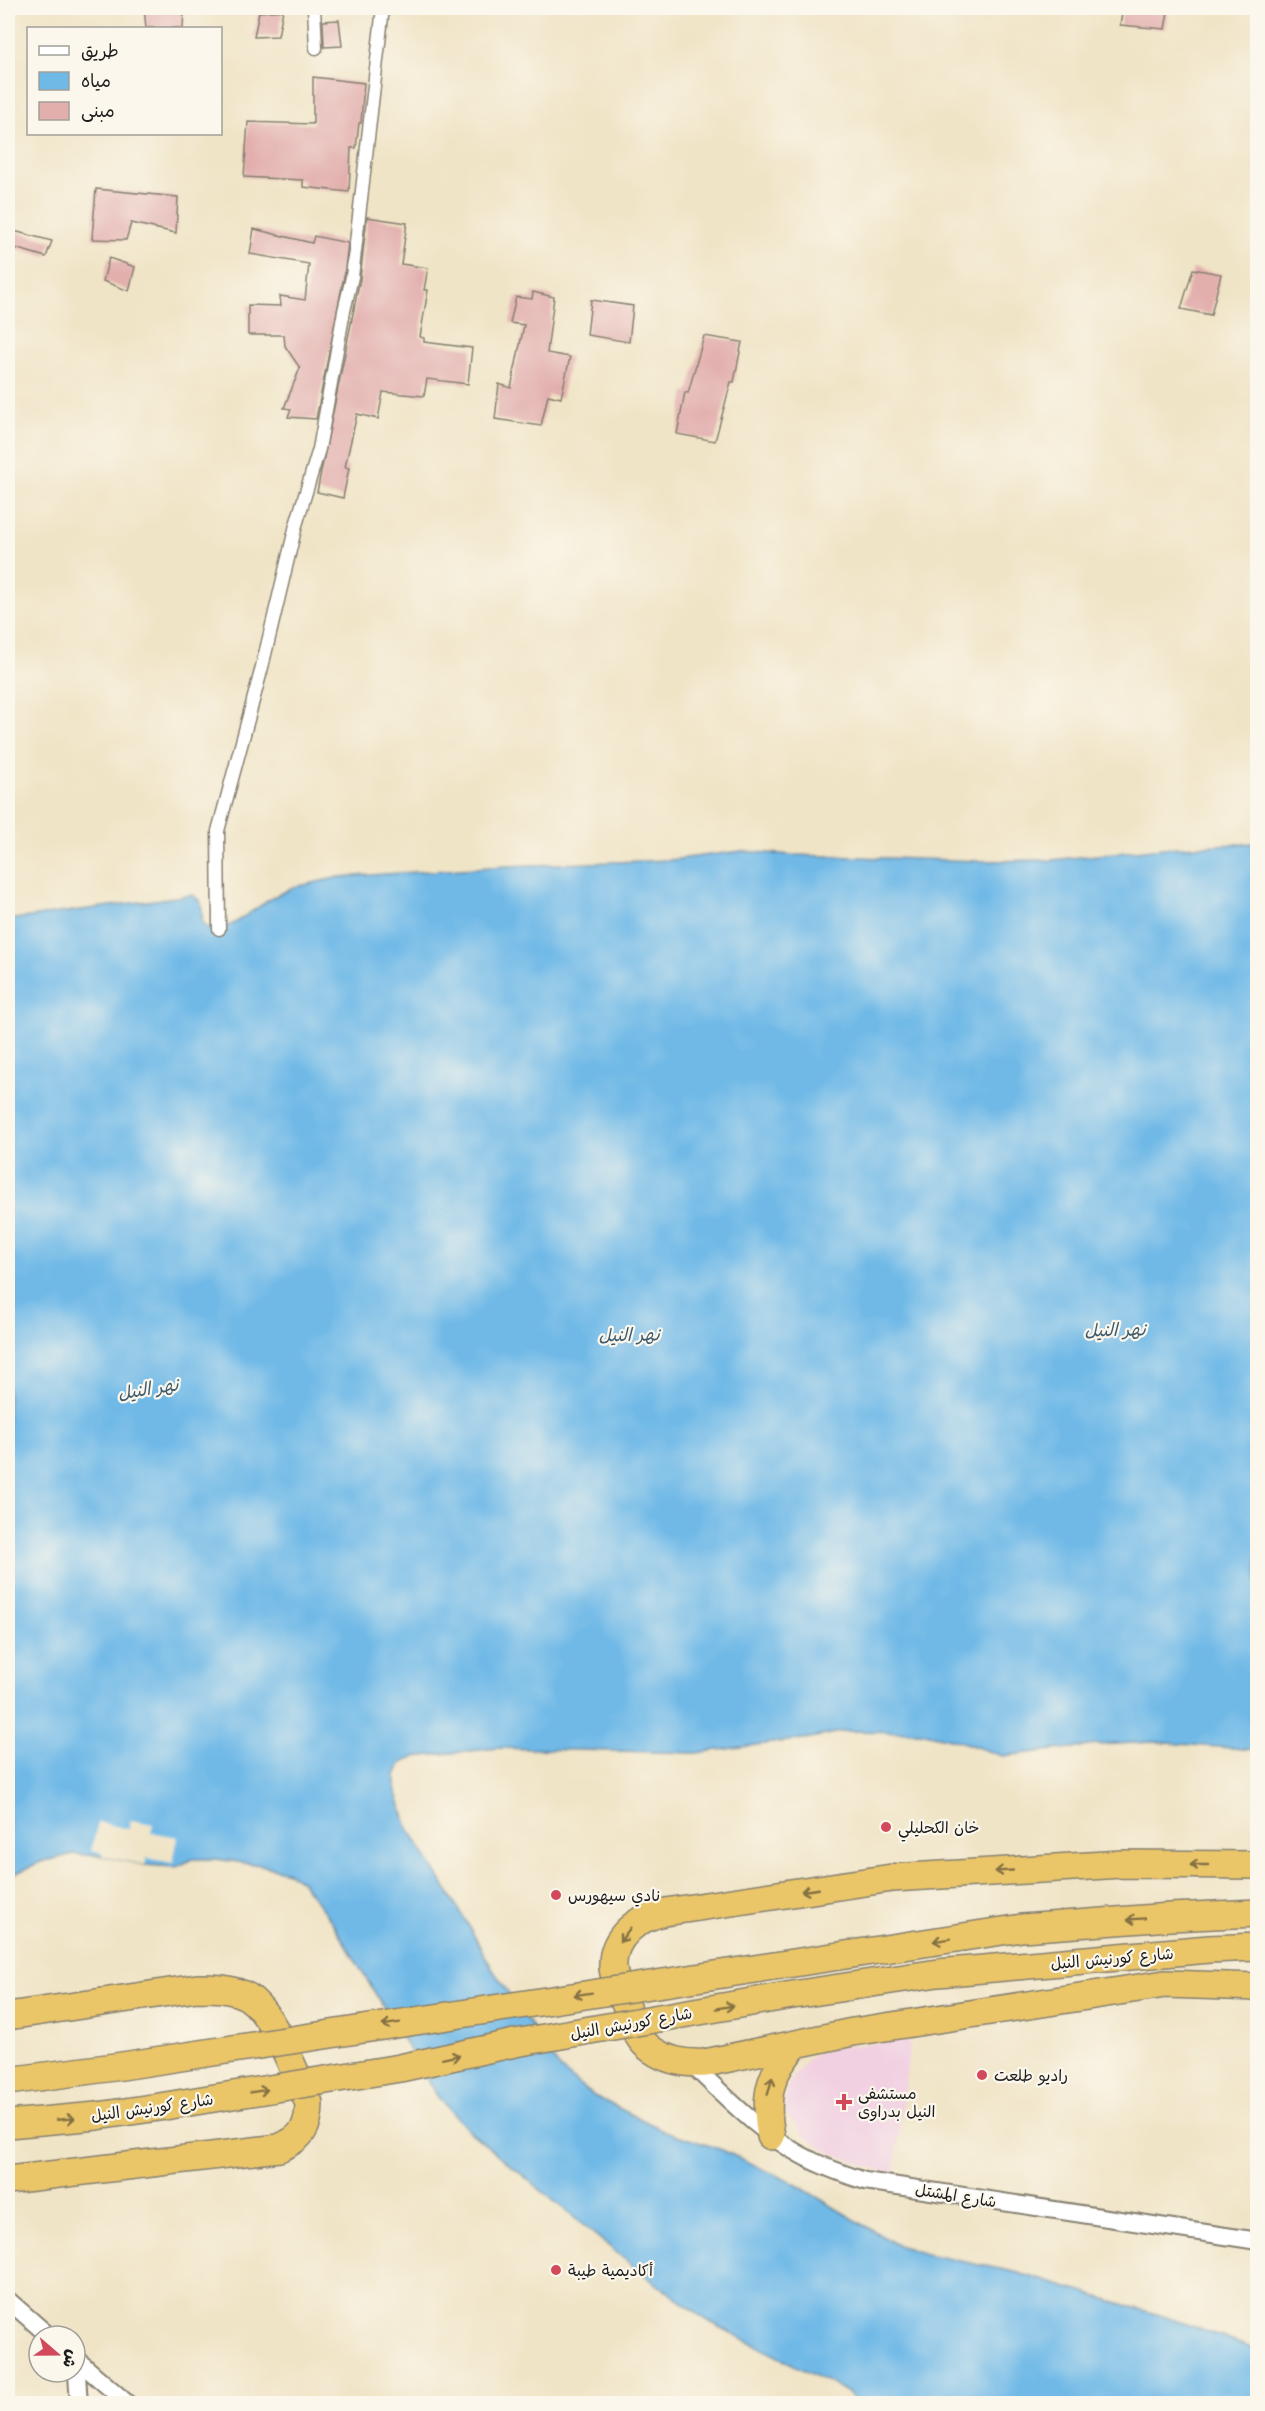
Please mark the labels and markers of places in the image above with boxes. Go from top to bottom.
place label: خان الكحليلي [898,1819,980,1842]
marker: خان الكحليلي [879,1820,893,1834]
place label: نادي سيهورس [568,1887,660,1907]
marker: نادي سيهورس [549,1888,563,1902]
place label: راديو طلعت [994,2067,1068,2086]
marker: راديو طلعت [975,2068,989,2082]
place label: مستشفى النيل بدراوى [858,2085,936,2121]
marker: مستشفى النيل بدراوى [835,2093,853,2111]
place label: أكاديمية طيبة [568,2262,653,2280]
marker: أكاديمية طيبة [549,2263,563,2277]

